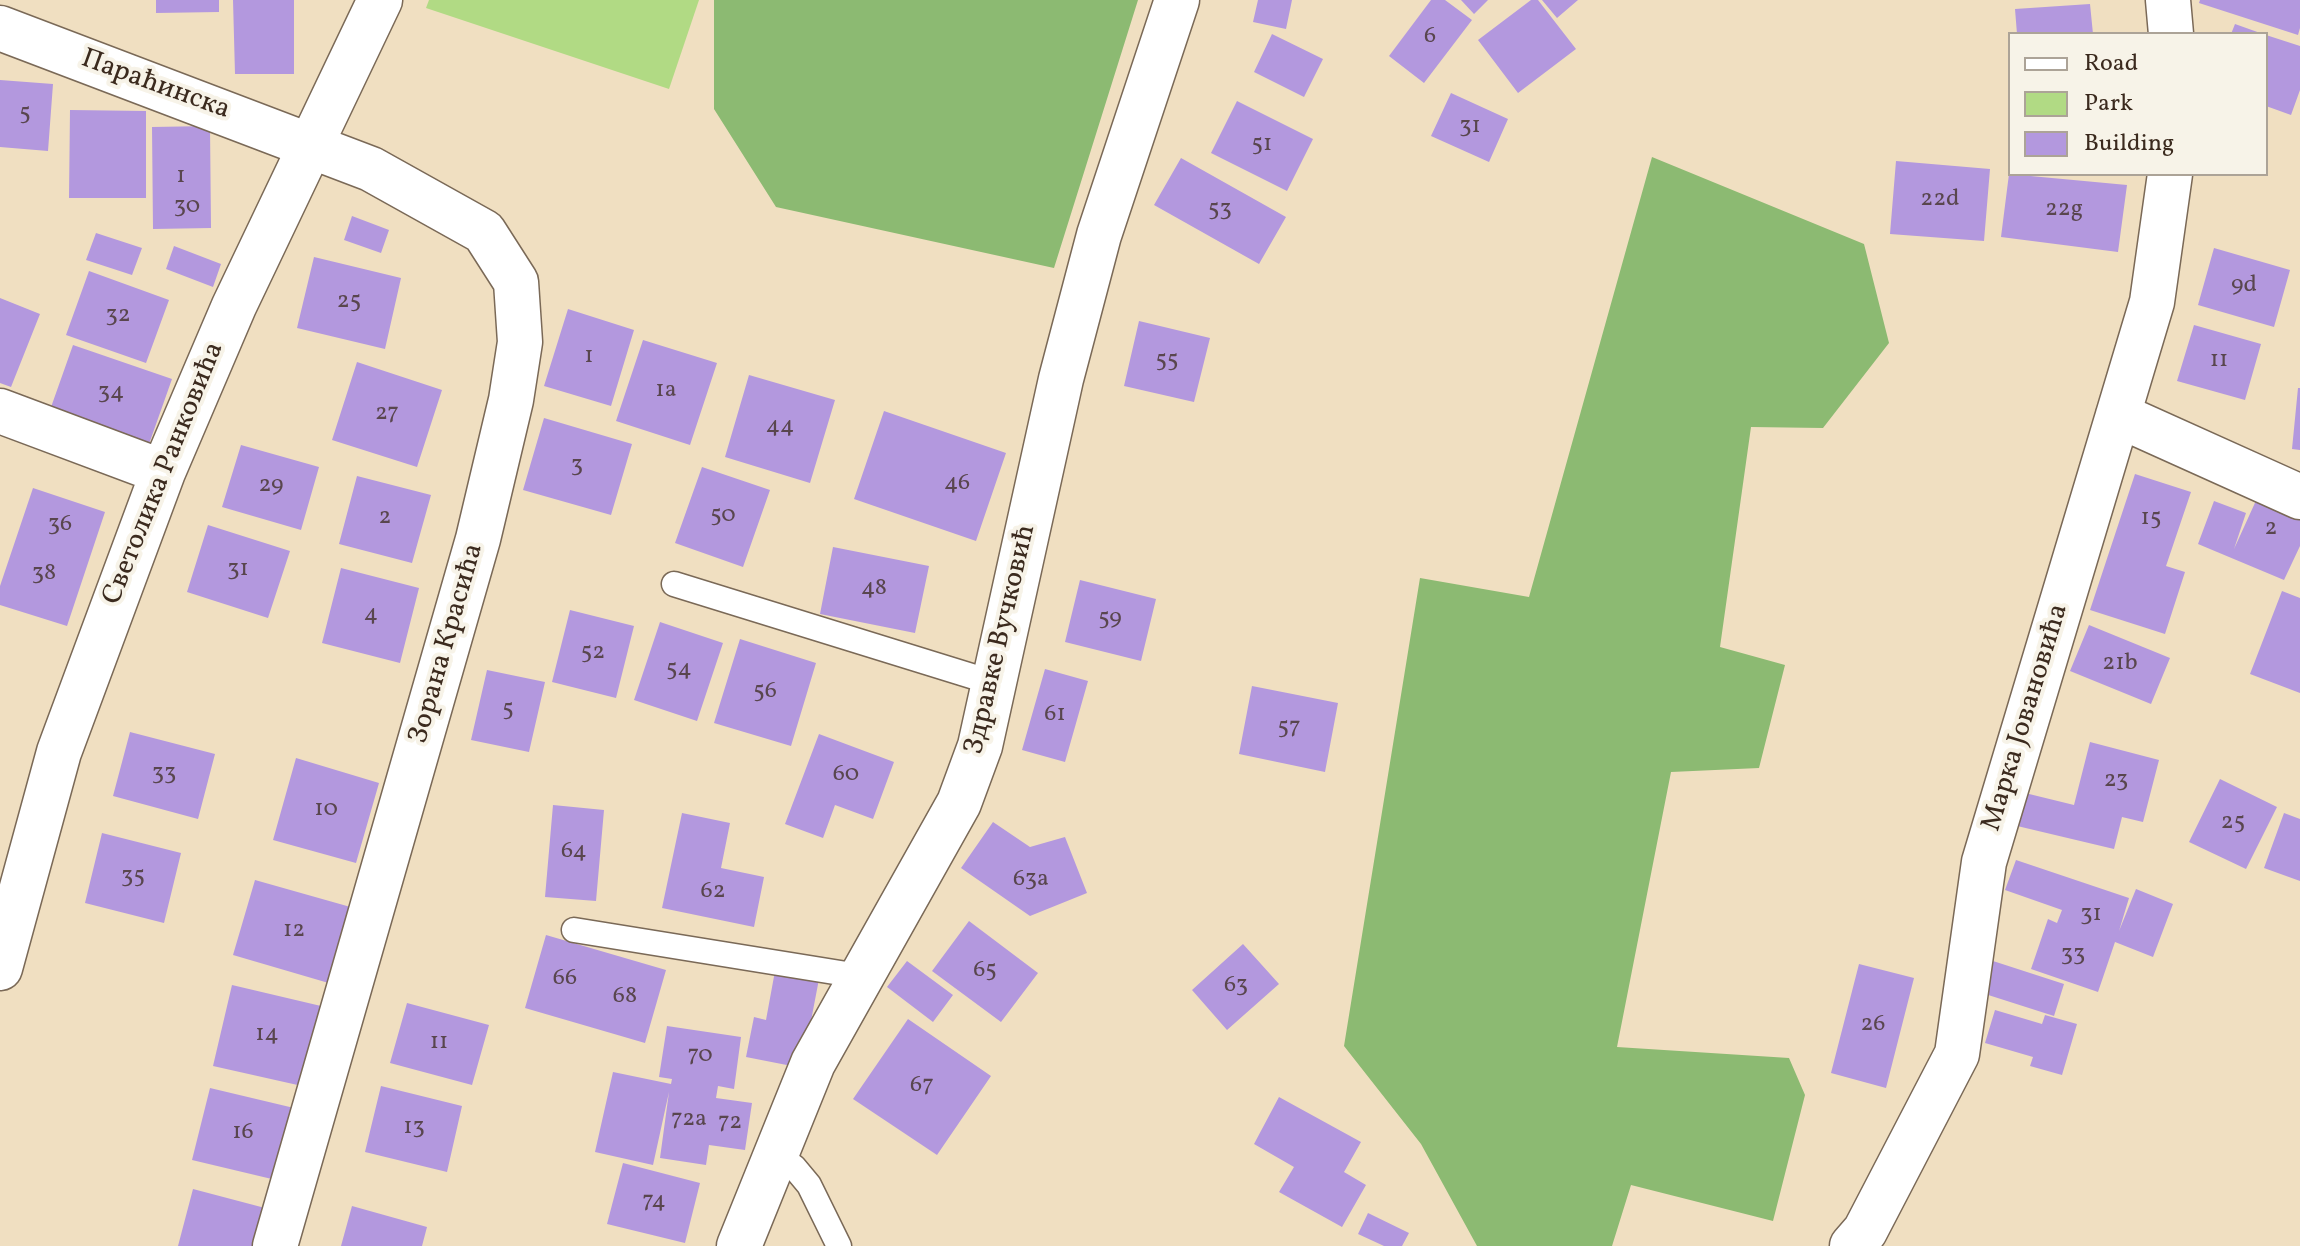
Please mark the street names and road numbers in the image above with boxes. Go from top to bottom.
street label: Параћинска [76,44,234,128]
street label: Светолика Ранковића [97,338,233,610]
street label: Здравке Вучковић [959,522,1045,758]
street label: Зорана Красића [403,540,493,748]
street label: Марка Јовановића [1976,600,2078,836]

